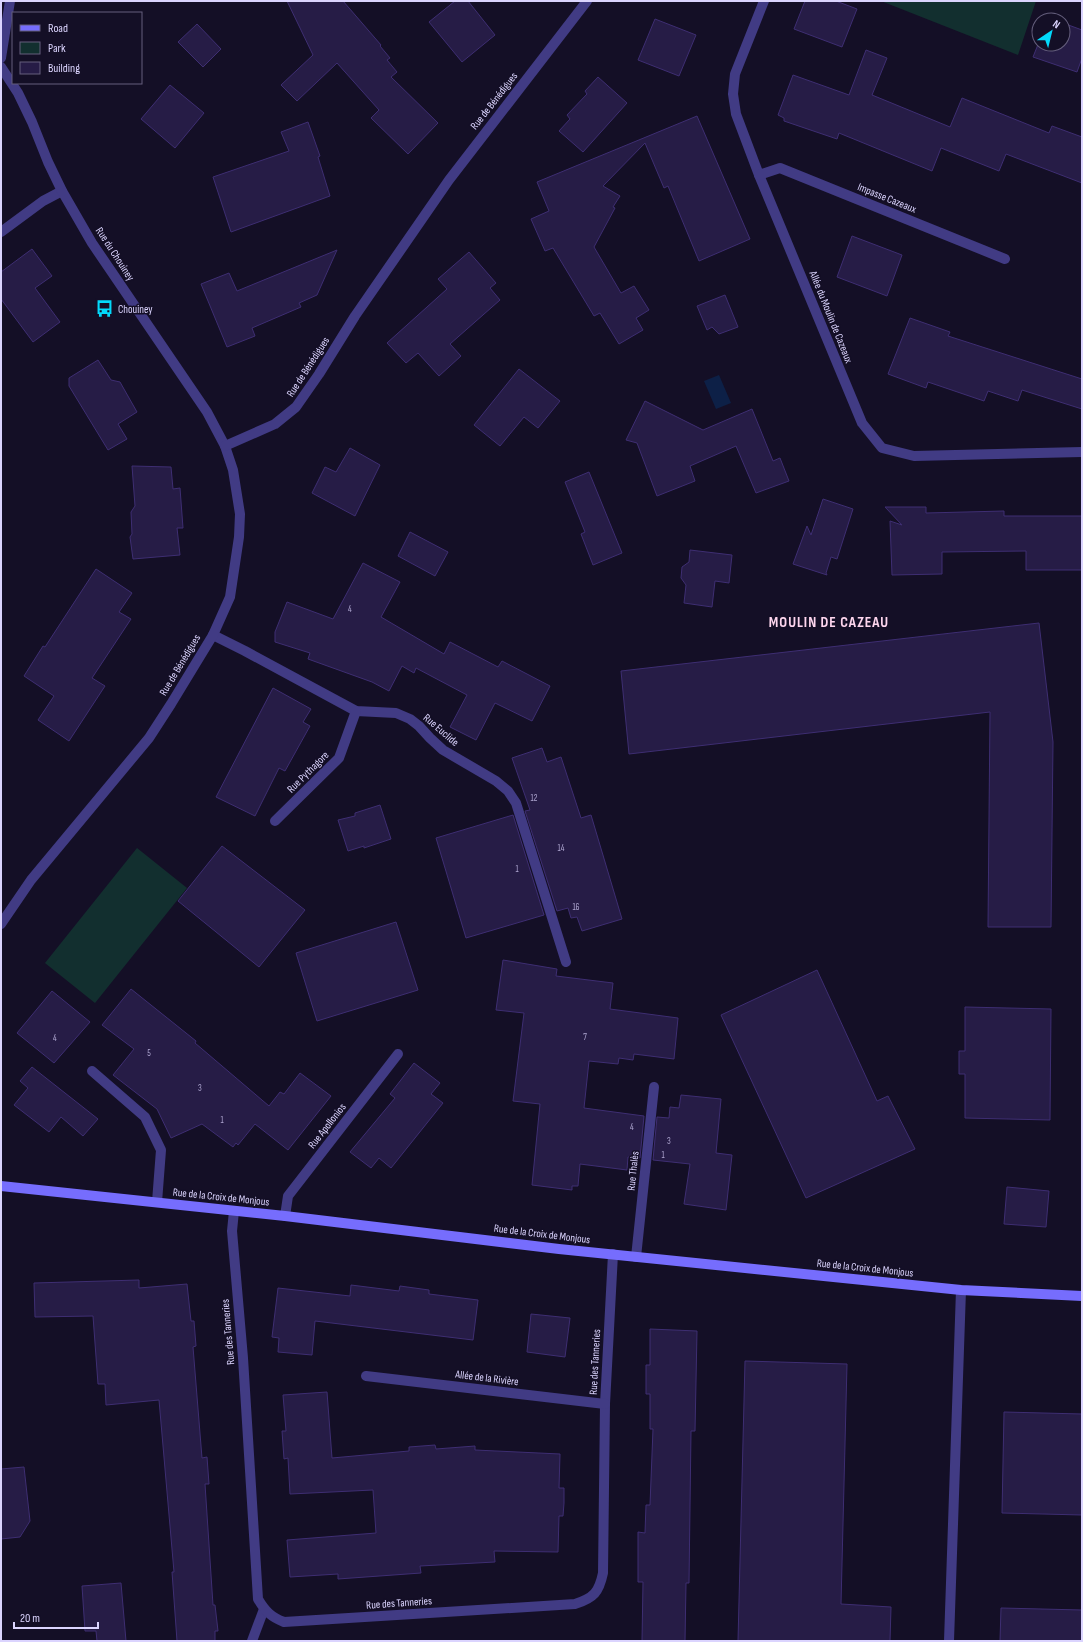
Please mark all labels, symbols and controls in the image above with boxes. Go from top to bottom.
legend [12,12,142,84]
north arrow [1031,12,1071,52]
text: N [1050,17,1063,31]
text: Road [48,21,68,36]
text: Park [48,41,66,56]
text: Building [48,61,80,76]
street label: Rue de Bénédigues [468,70,520,132]
street label: Impasse Cazeaux [856,180,918,216]
street label: Rue du Chouiney [93,225,138,284]
street label: Allée du Moulin de Cazeaux [806,268,855,365]
bus stop icon: Chouiney [95,299,115,319]
place label: Chouiney [118,303,153,316]
street label: Rue de Bénédigues [284,334,332,399]
house number: 4 [348,604,352,615]
district label: MOULIN DE CAZEAU [769,613,889,632]
street label: Rue de Bénédigues [157,632,203,698]
street label: Rue Euclide [421,711,461,749]
street label: Rue Pythagore [284,748,332,796]
house number: 12 [531,793,538,804]
house number: 14 [558,843,565,854]
house number: 1 [515,864,519,875]
house number: 16 [572,902,580,913]
house number: 7 [583,1032,587,1043]
house number: 4 [53,1033,57,1044]
house number: 5 [147,1048,151,1059]
house number: 3 [198,1083,202,1094]
street label: Rue Apollonios [305,1101,349,1151]
house number: 1 [220,1115,224,1126]
house number: 4 [630,1122,634,1133]
house number: 3 [667,1136,671,1147]
house number: 1 [661,1150,665,1161]
street label: Rue Thalès [624,1151,642,1191]
street label: Rue de la Croix de Monjous [172,1185,270,1209]
street label: Rue de la Croix de Monjous [493,1222,591,1246]
street label: Rue de la Croix de Monjous [816,1256,914,1280]
street label: Rue des Tanneries [219,1299,237,1365]
street label: Rue des Tanneries [587,1329,603,1395]
street label: Allée de la Rivière [454,1368,519,1388]
street label: Rue des Tanneries [366,1594,432,1612]
scale bar [14,1604,98,1630]
text: 20 m [20,1611,40,1626]

